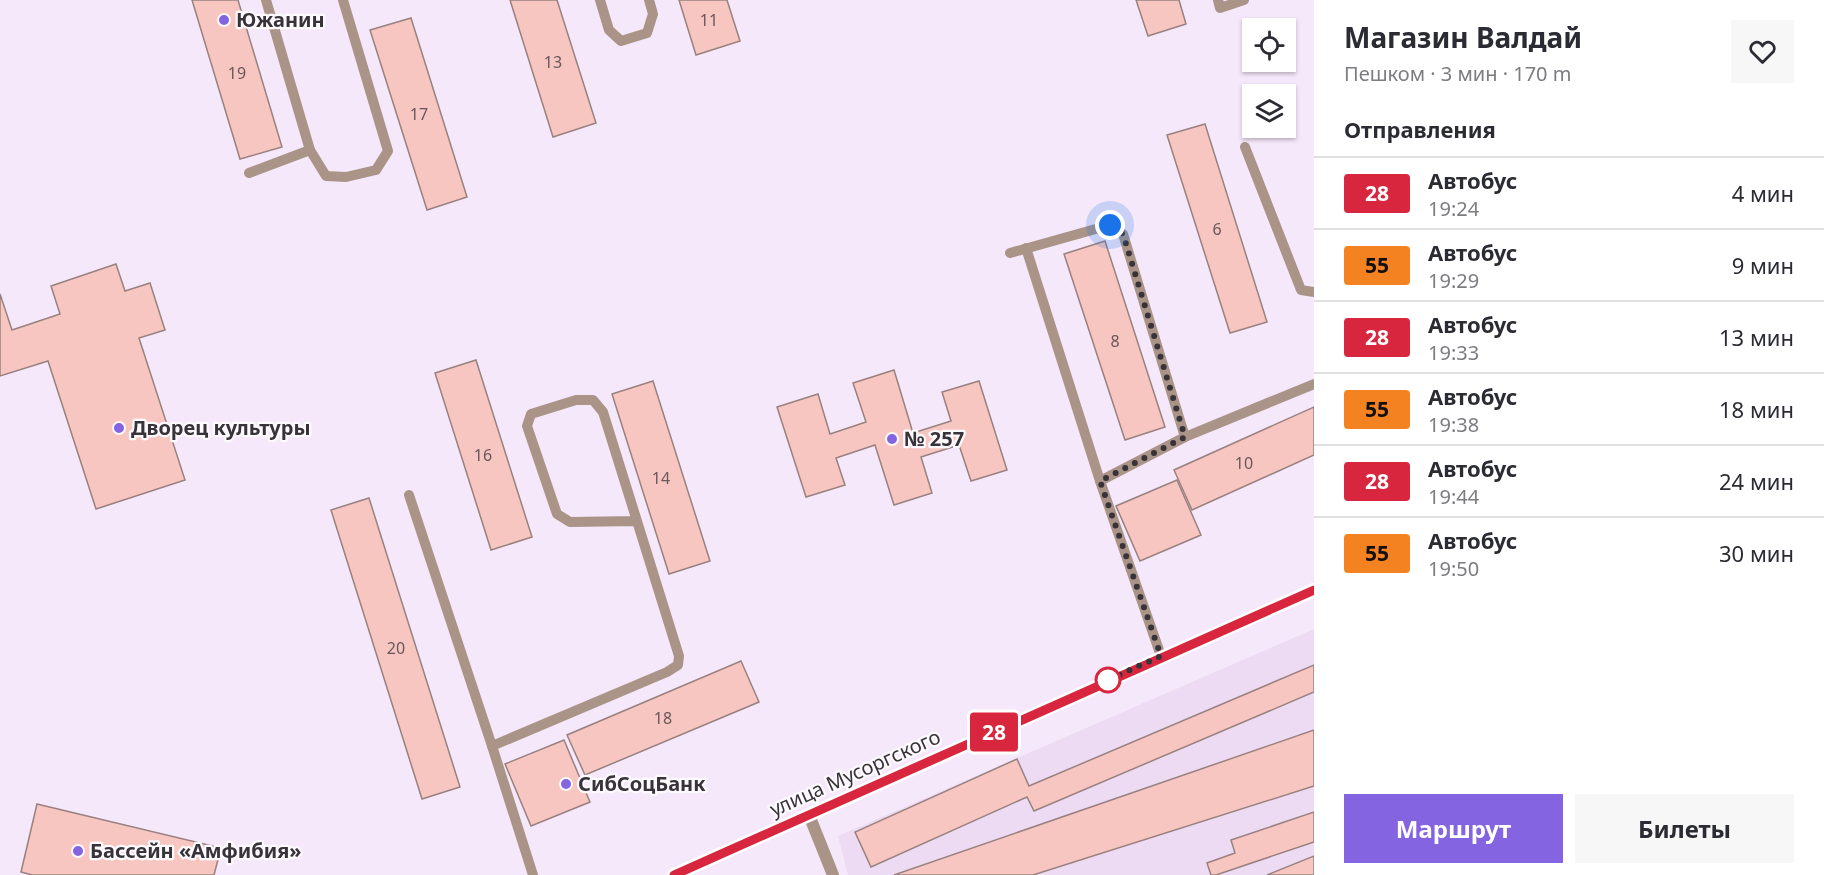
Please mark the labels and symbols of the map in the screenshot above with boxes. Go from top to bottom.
place label: Южанин [236,6,325,33]
house number: 11 [700,9,718,31]
marker: Южанин [217,13,231,27]
house number: 13 [544,51,562,73]
house number: 19 [228,62,246,84]
house number: 17 [410,103,428,125]
your location [1095,210,1125,240]
house number: 6 [1212,218,1222,240]
house number: 8 [1110,330,1120,352]
place label: Дворец культуры [131,414,311,441]
marker: Дворец культуры [112,421,126,435]
place label: № 257 [904,425,964,452]
marker: № 257 [885,432,899,446]
house number: 16 [474,444,492,466]
house number: 10 [1235,452,1253,474]
house number: 14 [652,467,670,489]
house number: 20 [387,637,405,659]
unlabelled marker [1095,667,1121,693]
house number: 18 [654,707,672,729]
line badge: 28 [967,712,1021,752]
street label: улица Мусоргского [765,723,944,822]
place label: СибСоцБанк [578,770,706,797]
marker: СибСоцБанк [559,777,573,791]
place label: Бассейн «Амфибия» [90,837,302,864]
marker: Бассейн «Амфибия» [71,844,85,858]

